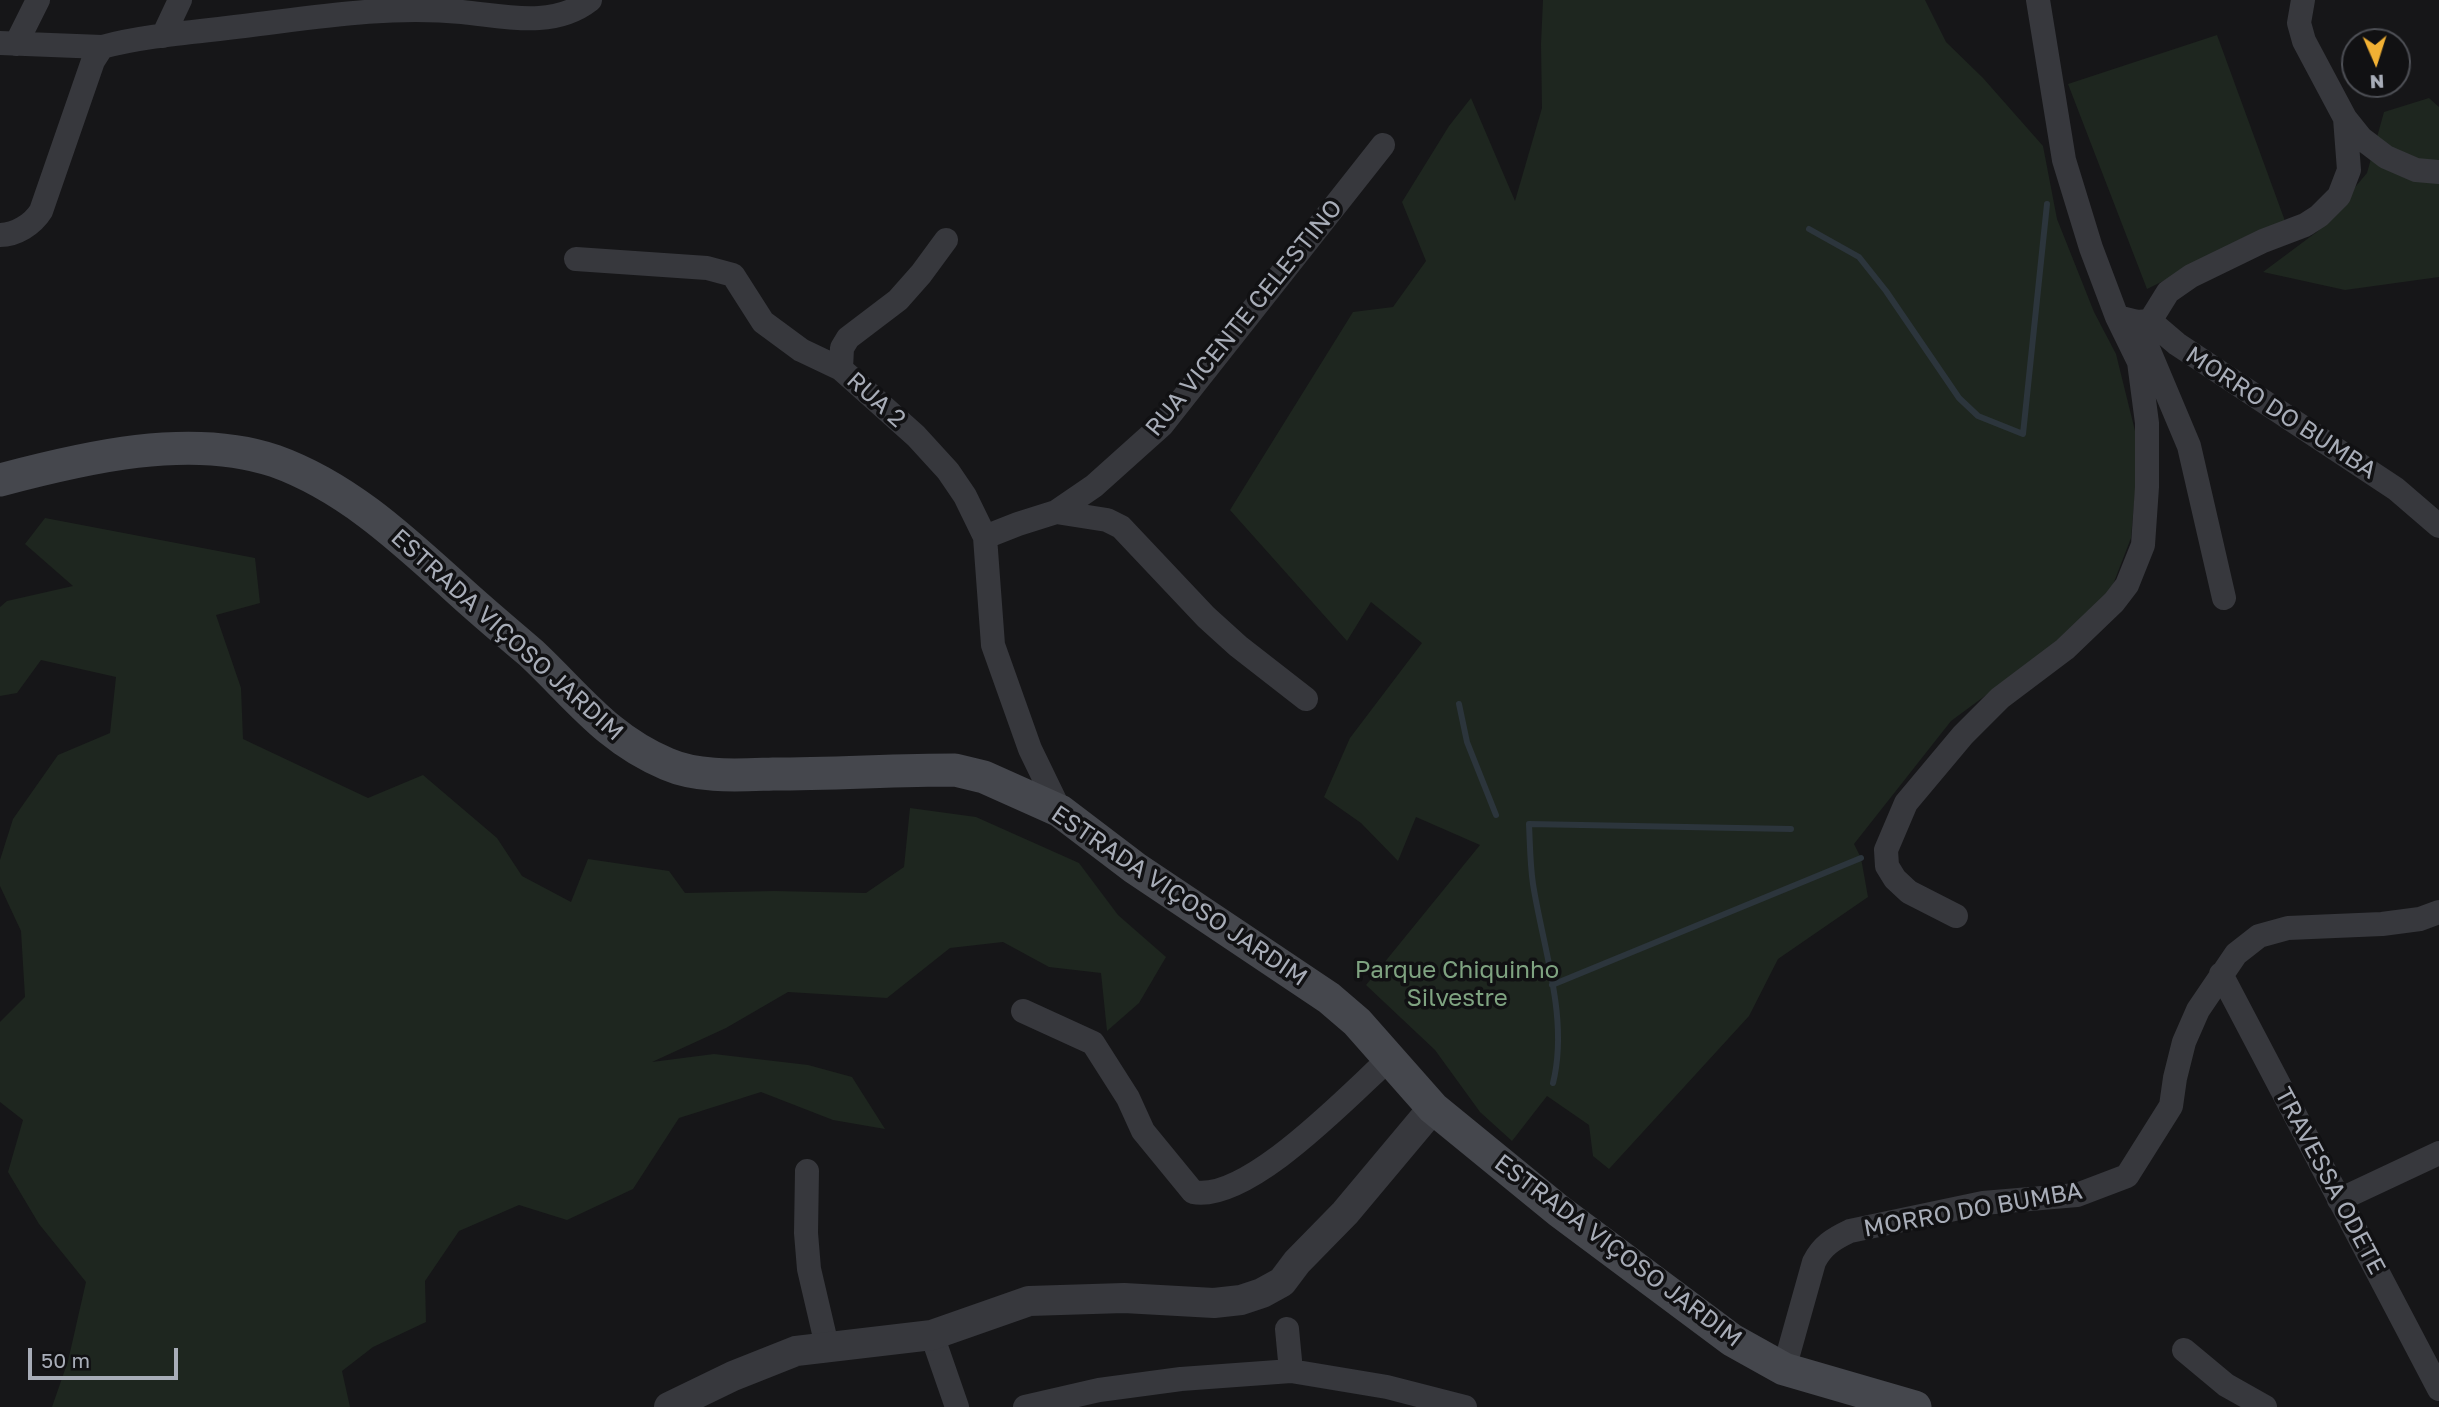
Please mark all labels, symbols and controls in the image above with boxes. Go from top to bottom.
north arrow [2341,28,2411,98]
text: N [2369,71,2385,94]
street label: RUA VICENTE CELESTINO [1140,194,1348,442]
street label: MORRO DO BUMBA [2180,341,2382,485]
street label: RUA 2 [841,366,911,434]
street label: ESTRADA VIÇOSO JARDIM [385,523,629,747]
street label: ESTRADA VIÇOSO JARDIM [1046,800,1312,992]
park label: Parque Chiquinho Silvestre [1355,956,1559,1012]
street label: TRAVESSA ODETE [2269,1083,2391,1279]
street label: ESTRADA VIÇOSO JARDIM [1489,1149,1747,1353]
street label: MORRO DO BUMBA [1862,1177,2084,1243]
scale bar [32,1334,182,1378]
text: 50 m [41,1347,90,1373]

